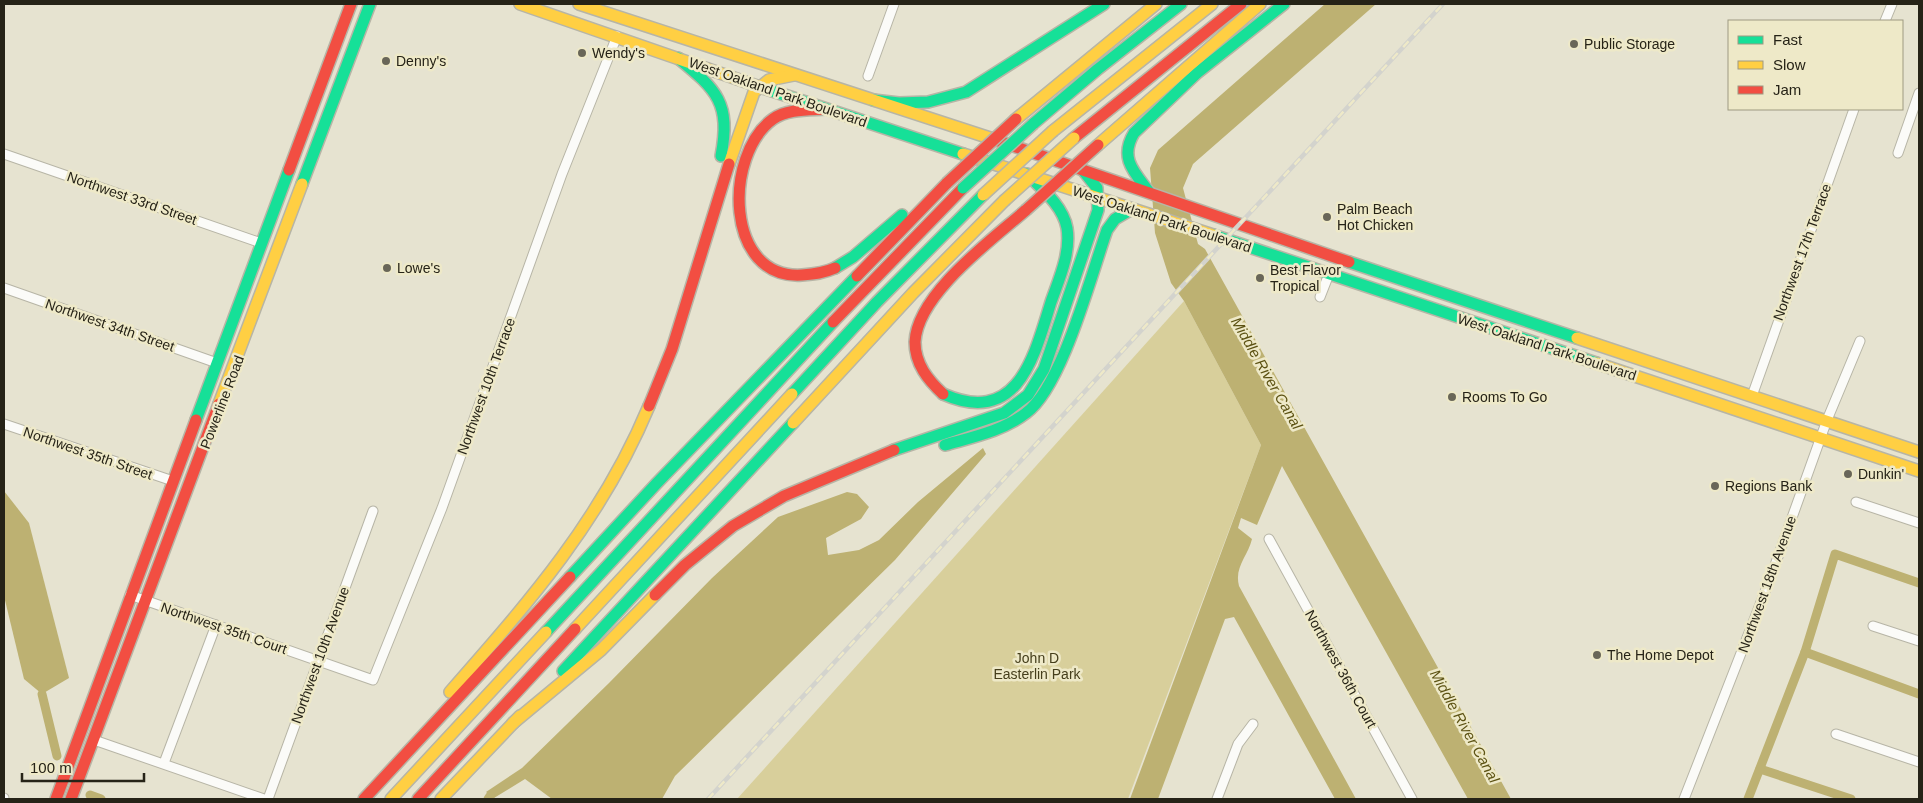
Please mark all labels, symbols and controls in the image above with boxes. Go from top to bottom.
legend [1728,20,1903,110]
text: Fast [1773,31,1803,48]
place label: Public Storage [1584,36,1675,52]
marker: Public Storage [1568,38,1580,50]
place label: Wendy's [592,45,645,61]
marker: Wendy's [576,47,588,59]
place label: Denny's [396,53,446,69]
street label: West Oakland Park Boulevard [687,54,869,130]
marker: Denny's [380,55,392,67]
text: Slow [1773,56,1806,73]
text: Jam [1773,81,1801,98]
street label: Northwest 33rd Street [65,168,199,228]
street label: Northwest 17th Terrace [1770,181,1834,323]
street label: West Oakland Park Boulevard [1070,182,1254,256]
place label: Palm Beach Hot Chicken [1337,201,1413,233]
marker: Palm Beach Hot Chicken [1321,211,1333,223]
place label: Lowe's [397,260,440,276]
marker: Lowe's [381,262,393,274]
place label: Best Flavor Tropical [1270,262,1341,294]
marker: Best Flavor Tropical [1254,272,1266,284]
street label: Northwest 34th Street [43,295,177,355]
street label: West Oakland Park Boulevard [1455,310,1639,384]
water label: Middle River Canal [1228,314,1306,433]
street label: Northwest 10th Terrace [454,315,518,457]
street label: Powerline Road [197,353,247,451]
place label: Rooms To Go [1462,389,1548,405]
marker: Rooms To Go [1446,391,1458,403]
street label: Northwest 35th Street [21,423,155,483]
place label: Dunkin' [1858,466,1904,482]
marker: Dunkin' [1842,468,1854,480]
place label: Regions Bank [1725,478,1813,494]
marker: Regions Bank [1709,480,1721,492]
street label: Northwest 18th Avenue [1735,513,1799,655]
street label: Northwest 10th Avenue [288,584,352,726]
street label: Northwest 35th Court [159,599,289,657]
street label: Northwest 36th Court [1302,607,1380,731]
place label: The Home Depot [1607,647,1714,663]
marker: The Home Depot [1591,649,1603,661]
park label: John D Easterlin Park [993,650,1082,682]
water label: Middle River Canal [1427,666,1503,786]
scale bar [22,750,145,782]
text: 100 m [30,759,72,776]

